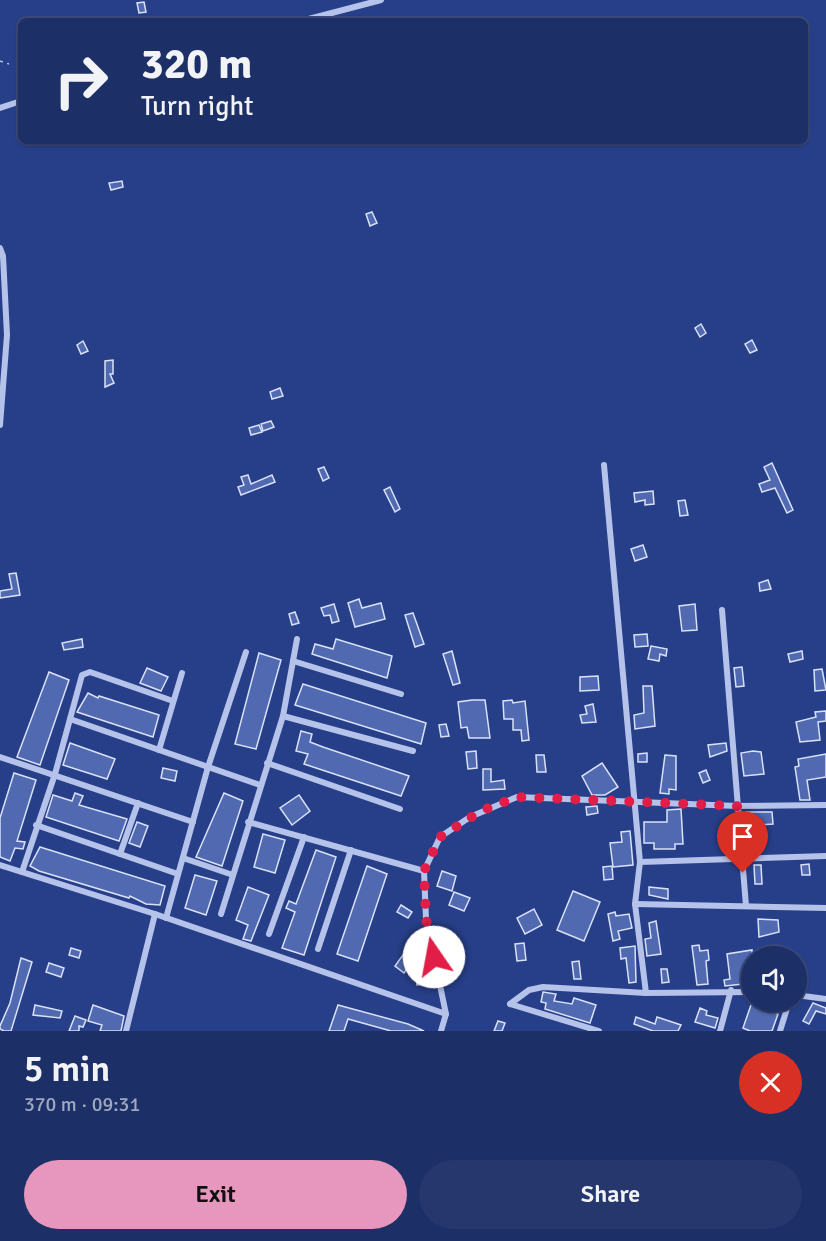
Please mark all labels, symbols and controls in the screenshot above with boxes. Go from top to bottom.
text: 320 m [141,39,252,90]
icon: right [42,42,120,120]
text: Turn right [141,90,254,123]
pin [717,811,768,873]
icon: arrive [726,820,759,853]
position arrow [402,925,466,989]
map controls [741,946,807,1012]
button: sound [741,946,807,1012]
text: 5 min [24,1047,110,1092]
button: close [739,1051,802,1114]
text: 370 m · 09:31 [24,1092,140,1117]
button: Exit [24,1160,407,1229]
button: Share [419,1160,802,1229]

